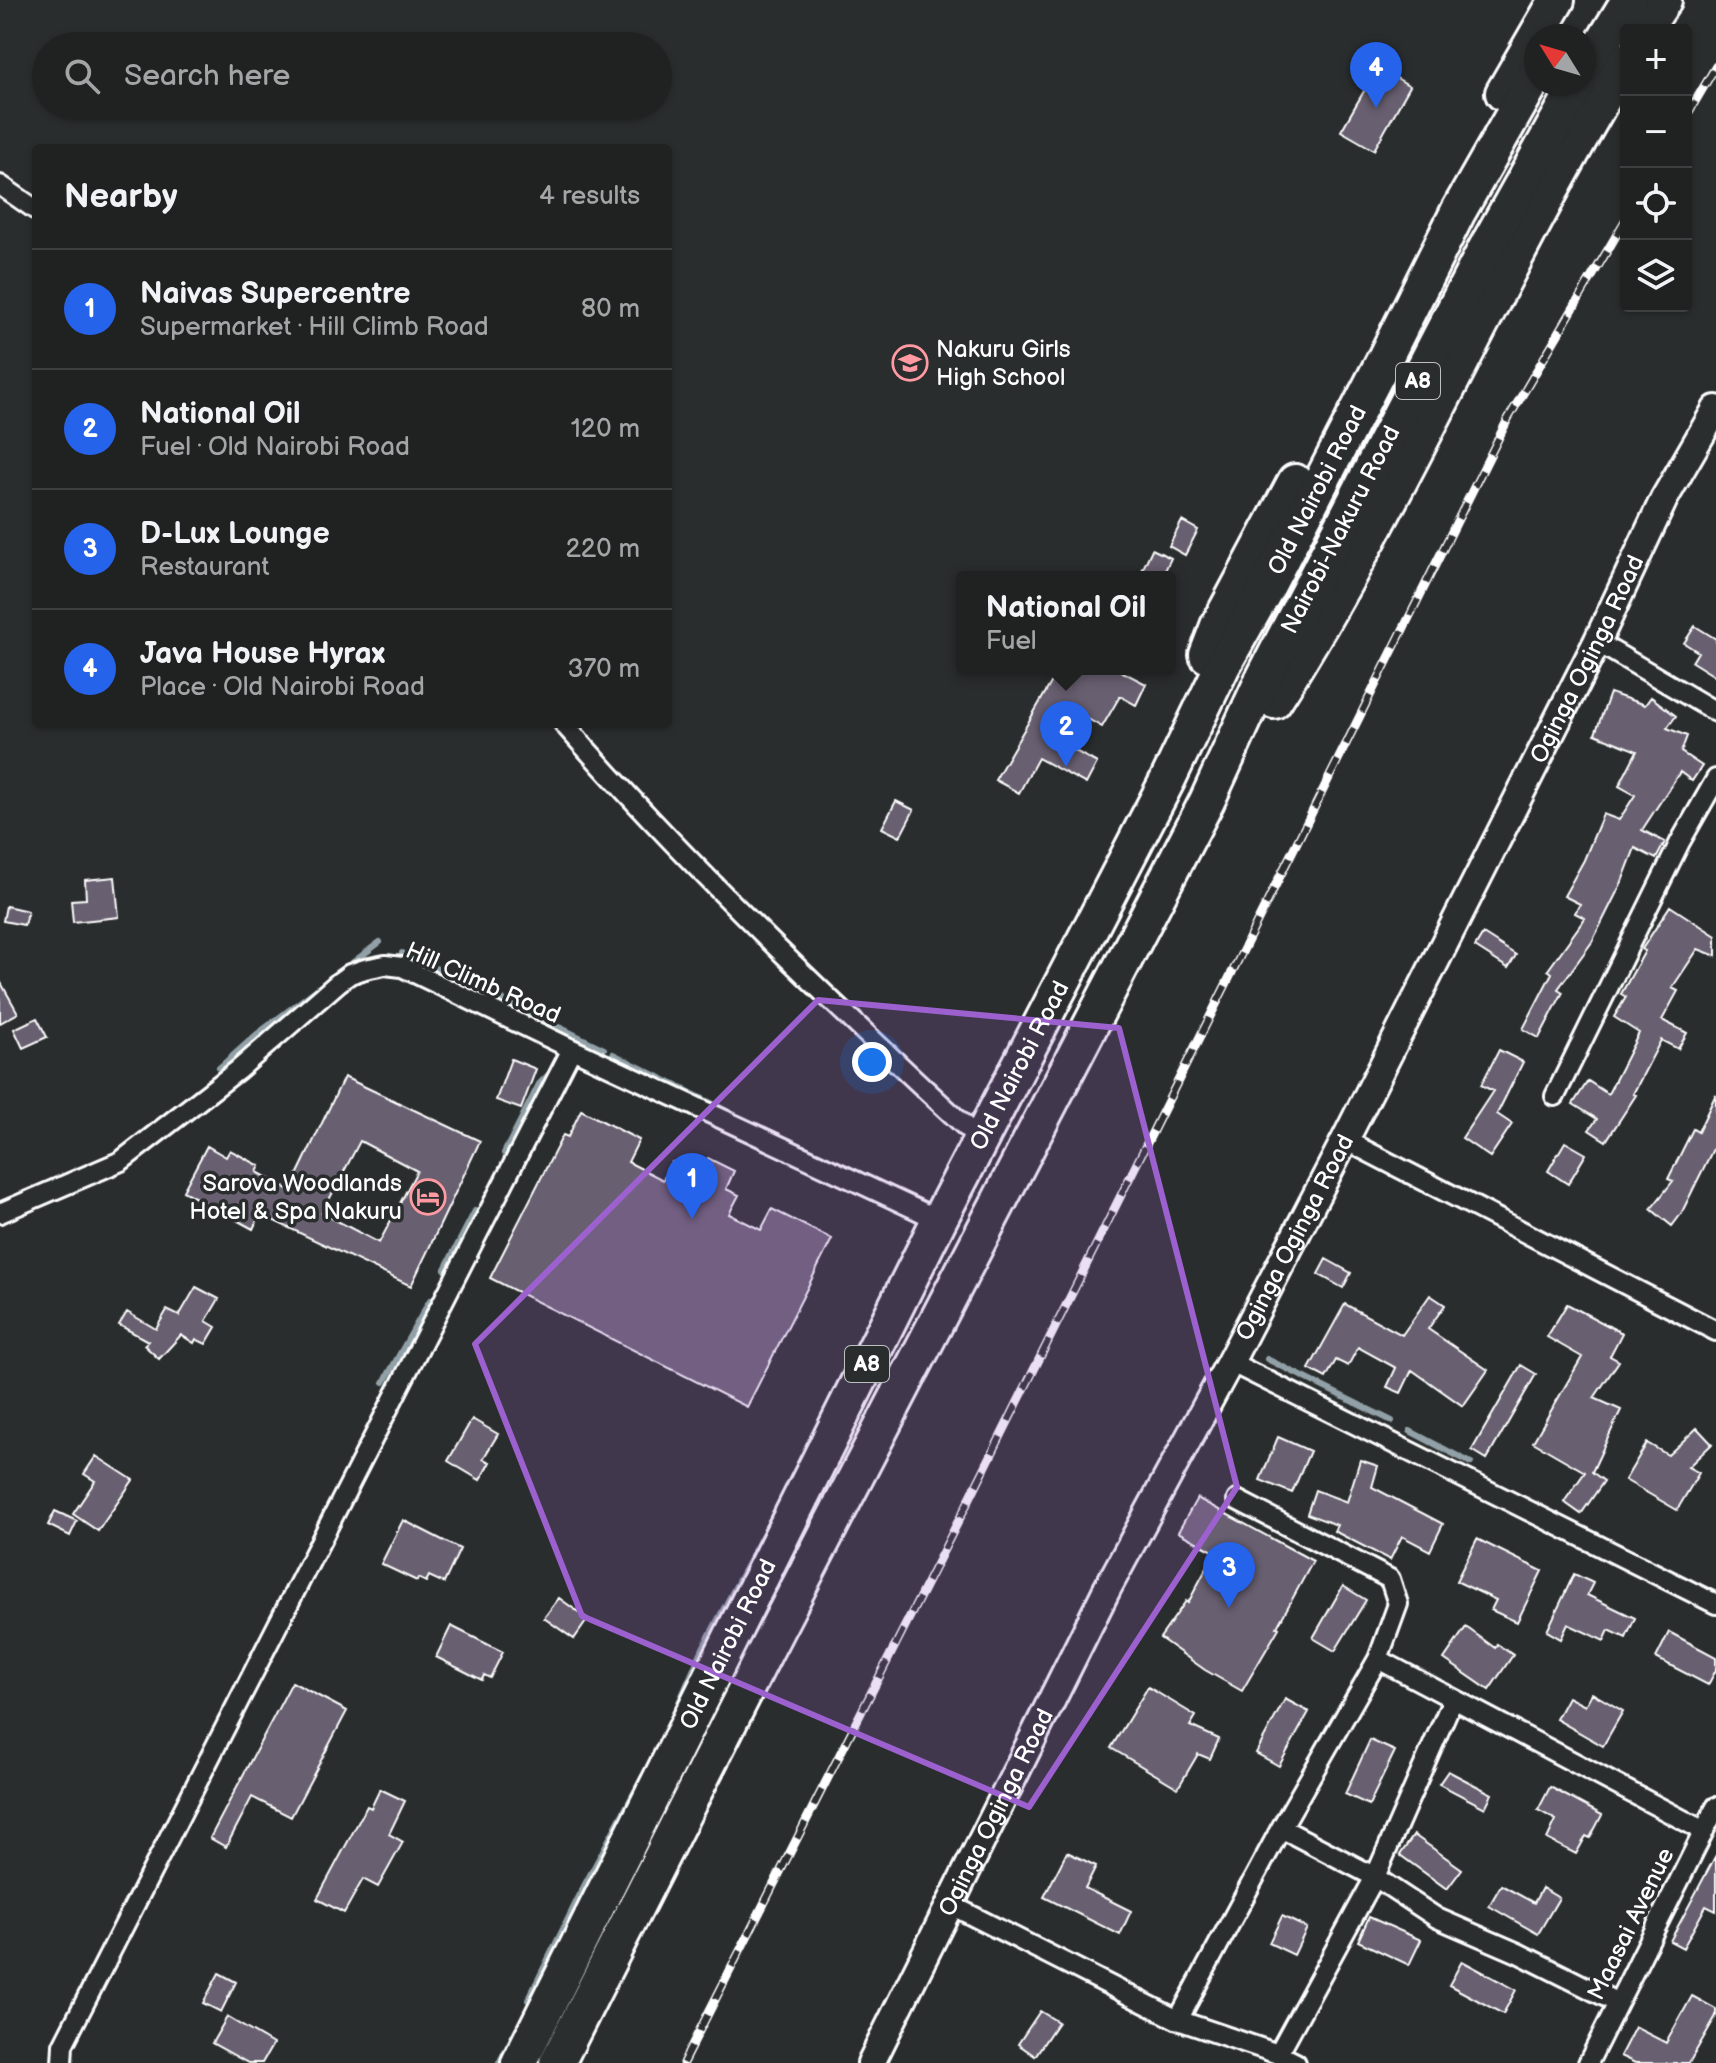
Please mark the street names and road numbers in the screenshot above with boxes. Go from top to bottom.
road number: A8 [1396,363,1440,399]
street label: Old Nairobi Road [1261,400,1373,580]
street label: Nairobi-Nakuru Road [1275,421,1406,639]
street label: Oginga Oginga Road [1524,551,1650,768]
street label: Hill Climb Road [401,936,565,1030]
street label: Old Nairobi Road [963,976,1075,1155]
street label: Oginga Oginga Road [1229,1130,1360,1345]
road number: A8 [845,1346,889,1382]
street label: Old Nairobi Road [673,1554,782,1734]
street label: Oginga Oginga Road [932,1704,1060,1921]
street label: Maasai Avenue [1582,1843,1680,2005]

